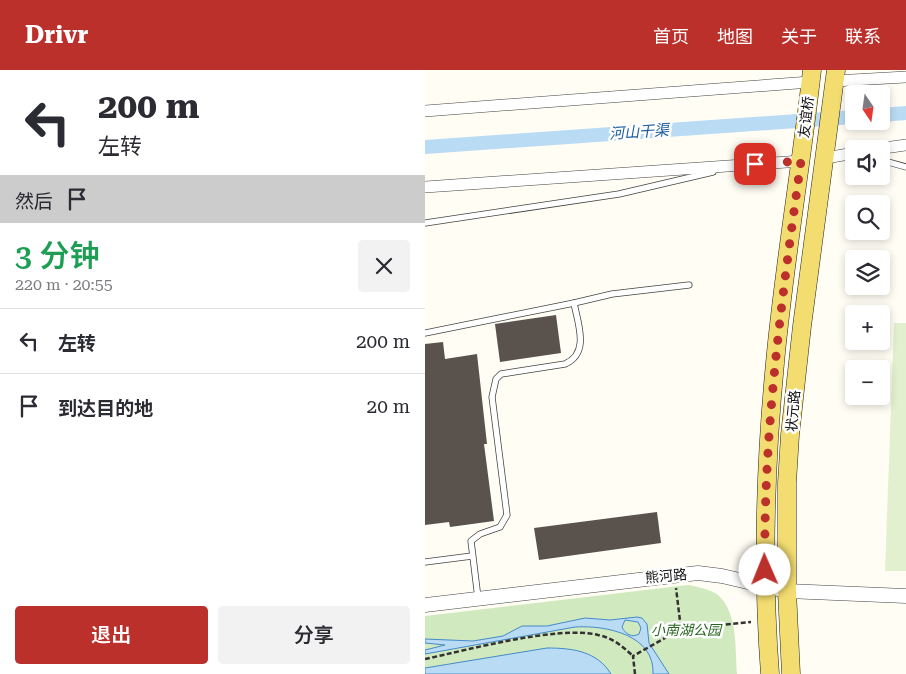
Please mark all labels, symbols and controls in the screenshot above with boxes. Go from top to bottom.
text: Drivr [25,21,88,49]
text: 首页 [653,26,689,47]
text: 地图 [717,26,753,47]
text: 关于 [781,26,817,47]
text: 联系 [845,26,881,47]
north arrow [845,85,890,130]
map controls [845,85,890,405]
text: 200 m [98,86,199,127]
icon: left [15,90,80,155]
street label: 友谊桥 [796,95,816,139]
water label: 河山干渠 [608,121,672,143]
text: 左转 [98,134,142,159]
button: sound [845,140,890,185]
pin [734,143,776,185]
icon: arrive [741,150,769,178]
icon: arrive [63,185,91,213]
text: 然后 [15,190,53,213]
button: search [845,195,890,240]
text: 3 分钟 [15,238,99,273]
button: close [358,240,410,292]
button: layers [845,250,890,295]
text: 220 m · 20:55 [15,275,113,294]
button: + [845,305,890,350]
icon: left [15,327,43,355]
text: 200 m [356,330,410,353]
text: 左转 [58,332,96,355]
button: − [845,360,890,405]
street label: 状元路 [783,389,803,433]
icon: arrive [15,392,43,420]
text: 20 m [367,395,410,418]
text: 到达目的地 [58,397,153,420]
position arrow [738,543,790,595]
street label: 熊河路 [644,566,688,586]
button: 退出 [15,606,208,664]
button: 分享 [218,606,410,664]
park label: 小南湖公园 [651,622,723,638]

